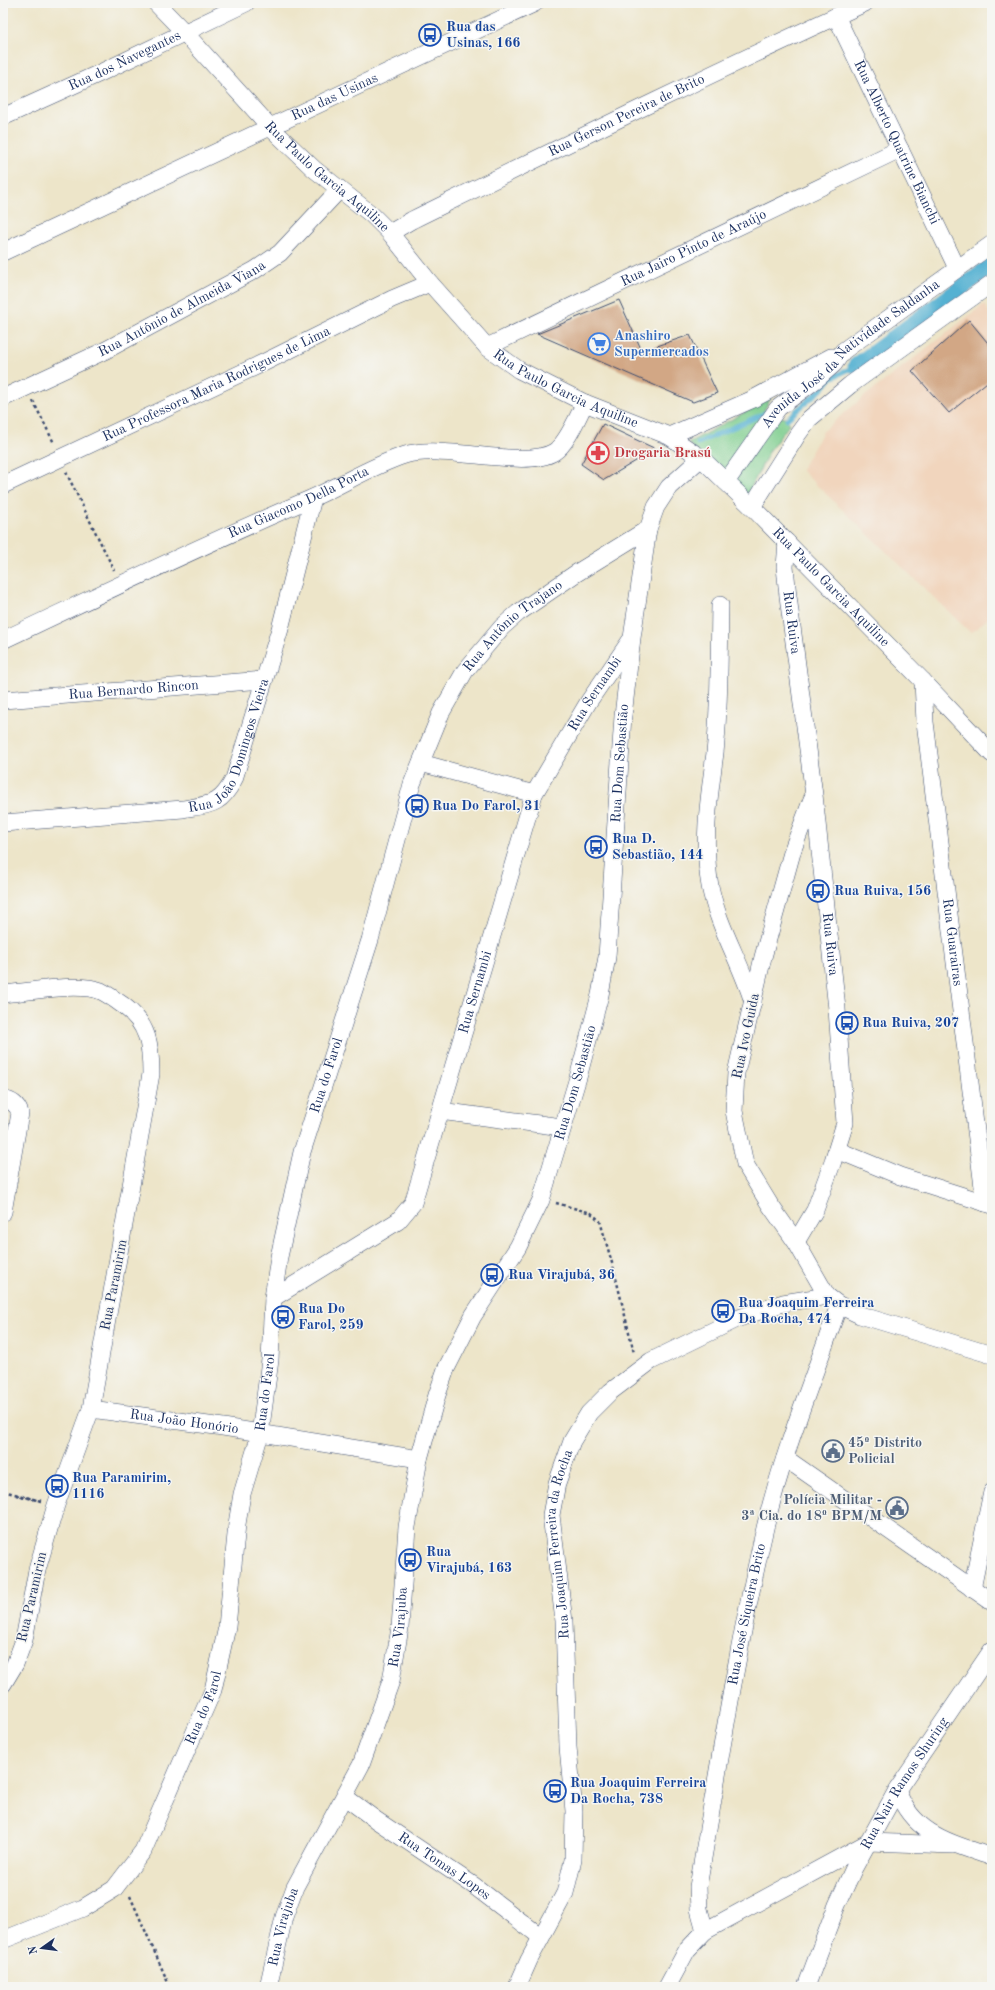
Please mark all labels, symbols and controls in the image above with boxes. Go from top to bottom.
place label: Rua das Usinas, 166 [446,20,520,50]
bus stop icon: Rua das Usinas, 166 [417,22,443,48]
street label: Rua dos Navegantes [66,28,183,93]
street label: Rua Alberto Quatrine Bianchi [851,58,942,227]
street label: Rua das Usinas [289,71,380,123]
street label: Rua Gerson Pereira de Brito [546,72,707,159]
street label: Rua Paulo Garcia Aquiline [262,119,392,235]
street label: Rua Jairo Pinto de Araújo [618,207,769,289]
street label: Rua Antônio de Almeida Viana [96,258,268,360]
street label: Avenida José da Natividade Saldanha [759,277,942,431]
street label: Rua Professora Maria Rodrigues de Lima [100,324,333,444]
place label: Anashiro Supermercados [614,329,709,359]
supermarket icon: Anashiro Supermercados [586,331,612,357]
street label: Rua Paulo Garcia Aquiline [490,347,640,430]
pharmacy icon: Drogaria Brasú [585,440,611,466]
place label: Drogaria Brasú [614,446,711,460]
street label: Rua Giacomo Della Porta [226,464,371,541]
street label: Rua Paulo Garcia Aquiline [770,525,892,649]
street label: Rua Antônio Trajano [461,578,565,674]
street label: Rua Ruiva [781,590,803,655]
street label: Rua Sernambi [566,654,624,734]
street label: Rua João Domingos Vieira [187,677,271,815]
street label: Rua Bernardo Rincon [68,678,200,702]
street label: Rua Dom Sebastião [609,703,631,823]
bus stop icon: Rua Do Farol, 31 [404,793,430,819]
place label: Rua Do Farol, 31 [432,799,541,813]
place label: Rua D. Sebastião, 144 [612,832,703,862]
bus stop icon: Rua D. Sebastião, 144 [583,834,609,860]
bus stop icon: Rua Ruiva, 156 [805,878,831,904]
place label: Rua Ruiva, 156 [834,884,931,898]
street label: Rua Guarairas [940,898,965,987]
street label: Rua Ruiva [820,912,840,977]
street label: Rua Sernambi [456,949,494,1035]
street label: Rua Ivo Guida [730,992,762,1080]
bus stop icon: Rua Ruiva, 207 [834,1010,860,1036]
place label: Rua Ruiva, 207 [862,1016,959,1030]
street label: Rua Dom Sebastião [552,1024,599,1142]
street label: Rua do Farol [308,1036,345,1115]
street label: Rua Paramirim [98,1238,130,1332]
bus stop icon: Rua Virajubá, 36 [479,1262,505,1288]
place label: Rua Virajubá, 36 [508,1268,615,1282]
place label: Rua Joaquim Ferreira Da Rocha, 474 [738,1296,874,1326]
bus stop icon: Rua Joaquim Ferreira Da Rocha, 474 [710,1298,736,1324]
place label: Rua Do Farol, 259 [298,1302,364,1332]
bus stop icon: Rua Do Farol, 259 [270,1304,296,1330]
street label: Rua do Farol [253,1353,277,1432]
street label: Rua João Honório [129,1407,240,1436]
place label: 45º Distrito Policial [848,1436,922,1466]
public building icon: 45º Distrito Policial [820,1438,846,1464]
street label: Rua Joaquim Ferreira da Rocha [544,1448,575,1639]
place label: Rua Paramirim, 1116 [72,1471,171,1501]
bus stop icon: Rua Paramirim, 1116 [44,1473,70,1499]
place label: Polícia Militar - 3ª Cia. do 18º BPM/M [741,1493,883,1524]
public building icon: Polícia Militar - 3ª Cia. do 18º BPM/M [884,1495,910,1521]
street label: Rua José Siqueira Brito [726,1542,768,1686]
place label: Rua Virajubá, 163 [426,1545,512,1575]
bus stop icon: Rua Virajubá, 163 [397,1547,423,1573]
street label: Rua Paramirim [15,1550,49,1644]
street label: Rua Virajuba [386,1586,410,1669]
street label: Rua do Farol [183,1669,224,1747]
street label: Rua Nair Ramos Shuring [859,1715,951,1852]
place label: Rua Joaquim Ferreira Da Rocha, 738 [570,1776,706,1806]
bus stop icon: Rua Joaquim Ferreira Da Rocha, 738 [542,1778,568,1804]
street label: Rua Tomas Lopes [395,1830,493,1903]
street label: Rua Virajuba [266,1886,301,1968]
north arrow [22,1928,62,1968]
text: N [27,1944,40,1955]

